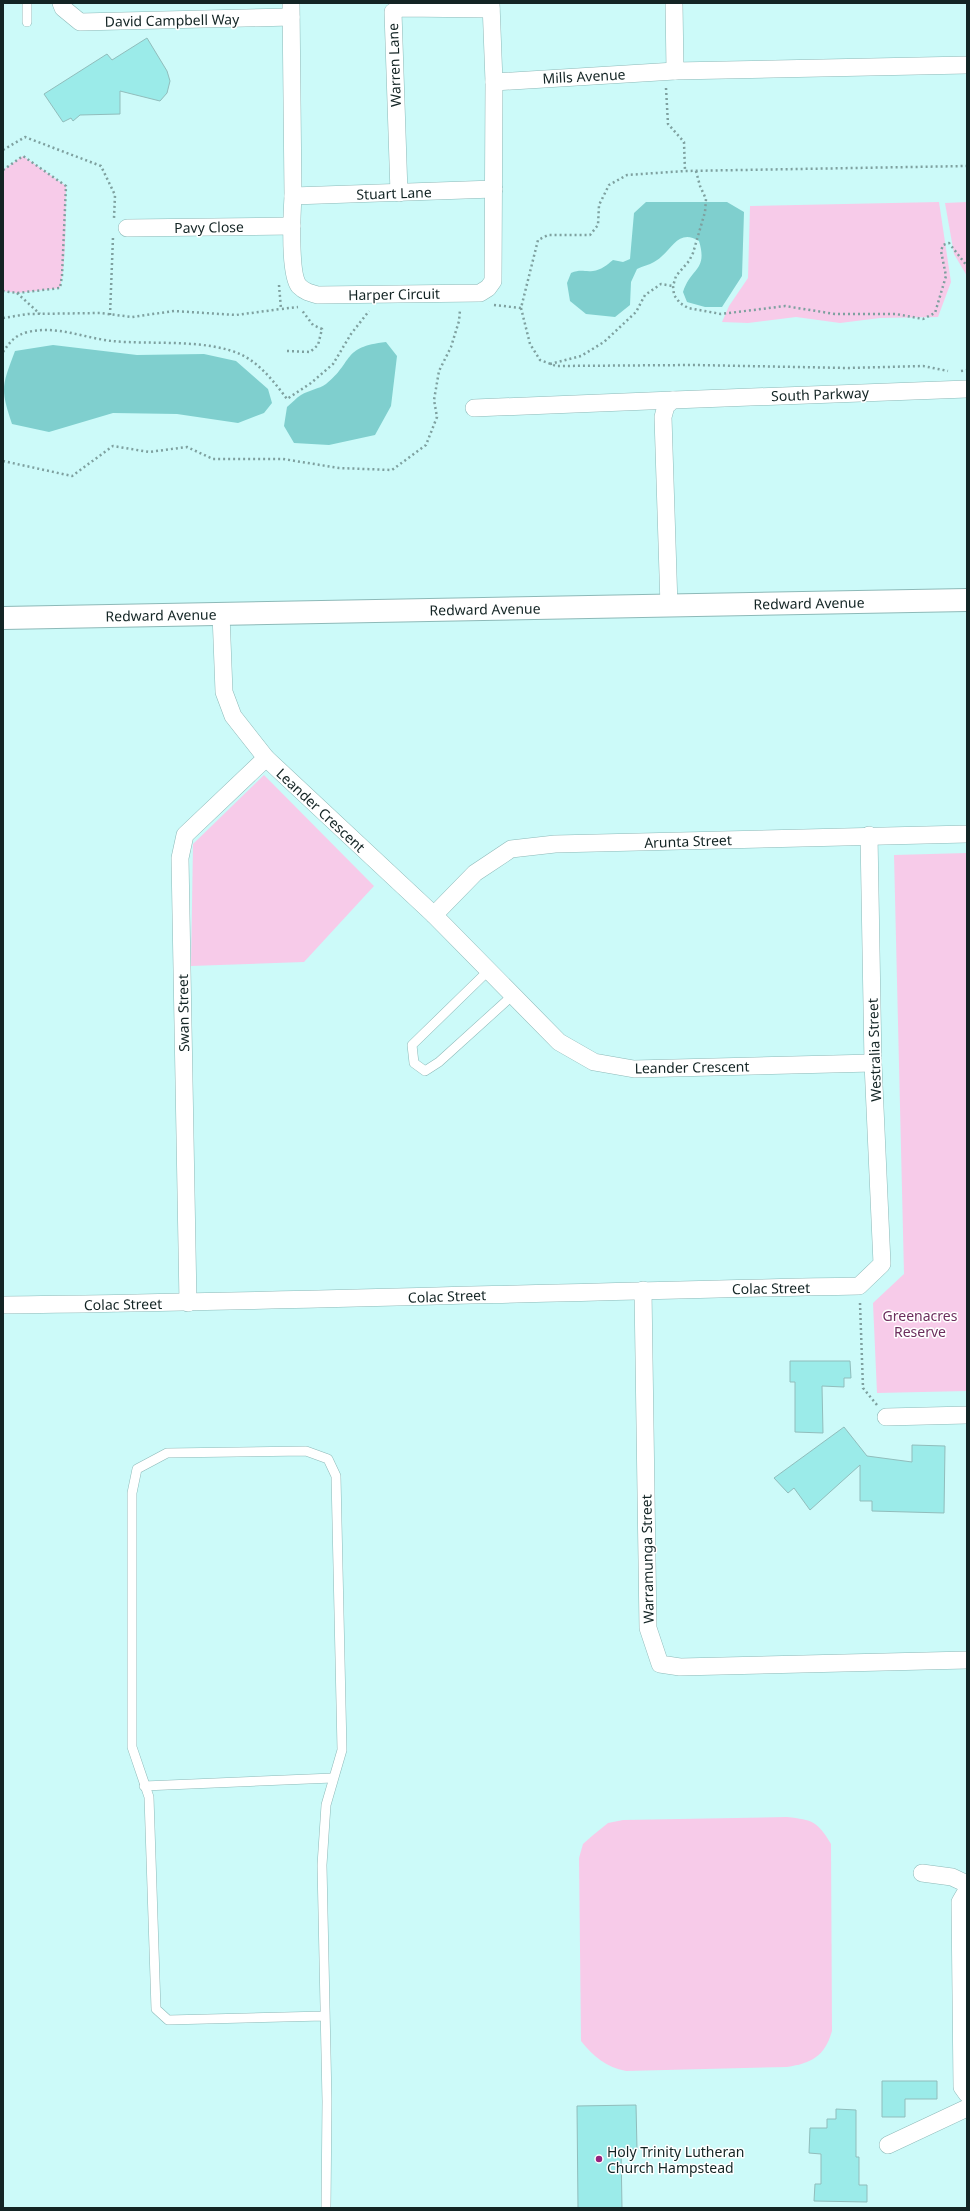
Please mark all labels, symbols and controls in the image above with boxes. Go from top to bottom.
street label: David Campbell Way [105,9,240,31]
street label: Warren Lane [383,23,405,107]
street label: Mills Avenue [542,64,626,88]
street label: Stuart Lane [356,182,432,204]
street label: Pavy Close [174,217,244,237]
street label: Harper Circuit [348,284,440,304]
street label: South Parkway [771,383,870,405]
street label: Redward Avenue [753,593,865,613]
street label: Redward Avenue [429,599,541,619]
street label: Redward Avenue [105,605,217,625]
street label: Leander Crescent [272,764,370,856]
street label: Arunta Street [644,830,732,852]
street label: Swan Street [173,974,193,1052]
street label: Westralia Street [863,998,885,1102]
street label: Leander Crescent [634,1056,750,1078]
street label: Colac Street [732,1278,810,1298]
street label: Colac Street [408,1285,486,1307]
street label: Colac Street [84,1294,162,1314]
park label: Greenacres Reserve [883,1306,958,1341]
street label: Warramunga Street [636,1494,658,1624]
place label: Holy Trinity Lutheran Church Hampstead [607,2142,744,2177]
marker: Holy Trinity Lutheran Church Hampstead [594,2154,604,2164]

